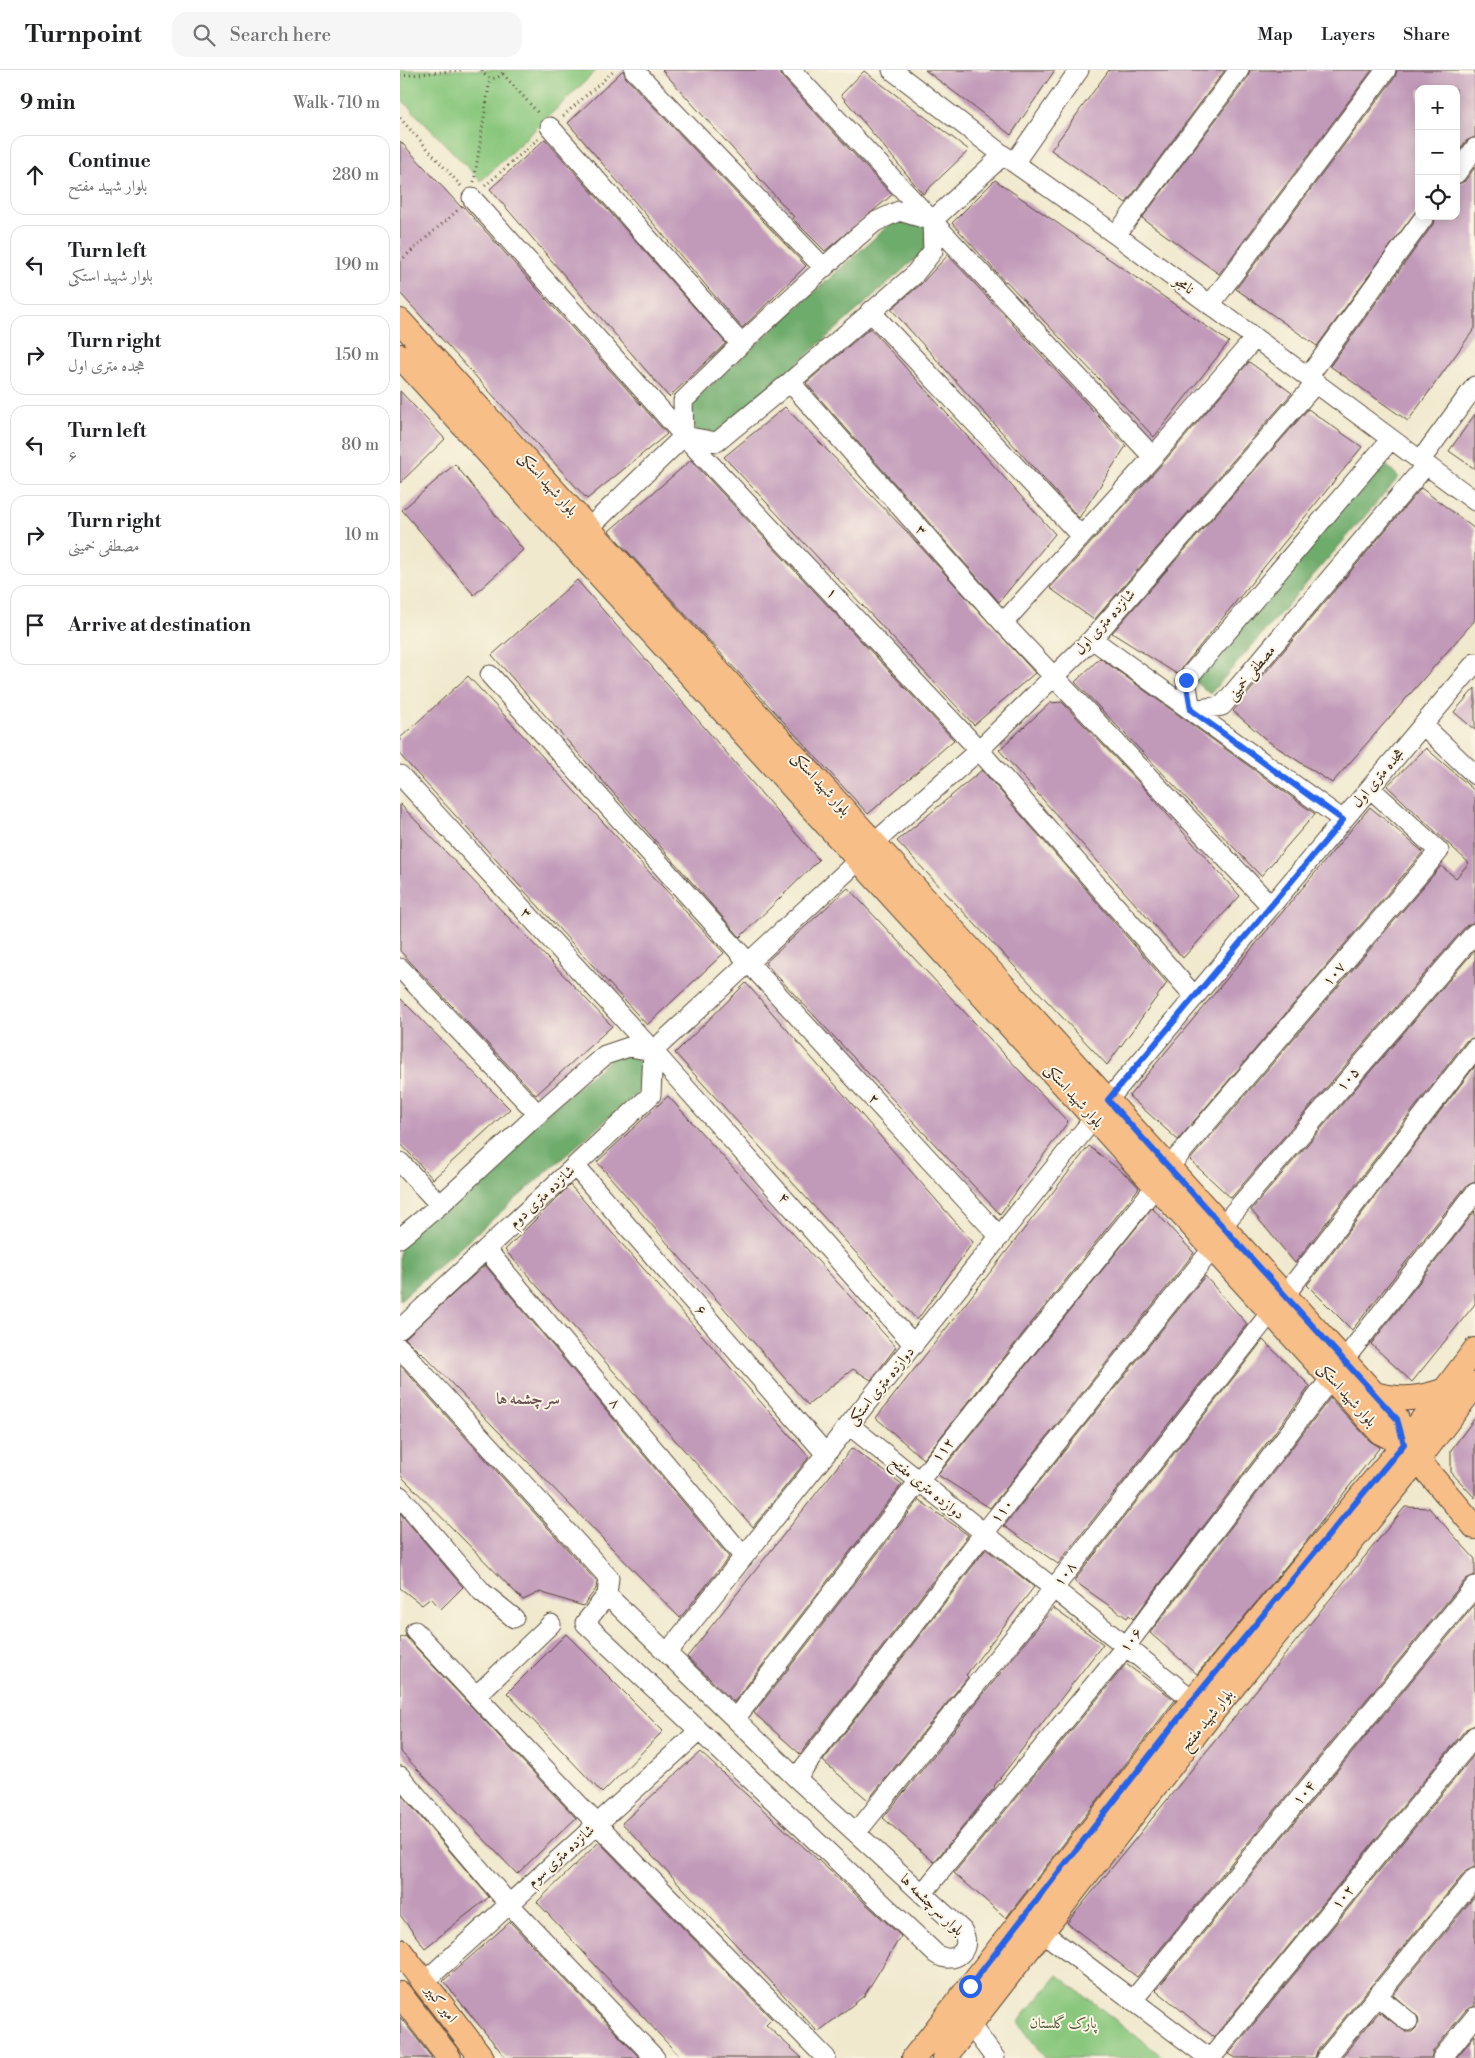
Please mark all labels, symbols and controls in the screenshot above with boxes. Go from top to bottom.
search box [172,12,522,57]
text: Turnpoint [25,20,142,50]
icon: search [190,21,218,49]
text: Search here [230,23,331,47]
text: Map [1258,23,1293,46]
text: Layers [1321,23,1375,46]
text: Share [1403,23,1450,46]
map controls [1415,85,1460,220]
button: + [1415,85,1460,130]
text: 9 min [20,90,75,116]
text: Walk · 710 m [293,93,380,113]
button: − [1415,130,1460,175]
text: Continue [68,149,151,173]
icon: ahead [21,161,49,189]
text: 280 m [332,165,379,185]
button: locate [1415,175,1460,220]
text: بلوار شهید مفتح [68,176,147,196]
text: Turn left [68,239,147,263]
icon: left [21,251,49,279]
text: 190 m [335,255,379,275]
text: بلوار شهید استکی [68,266,153,286]
street label: نامجو [1168,270,1198,299]
text: Turn right [68,329,161,353]
icon: right [21,341,49,369]
text: 150 m [335,345,379,365]
text: هجده متری اول [68,356,145,376]
text: Turn left [68,419,147,443]
icon: left [21,431,49,459]
text: 80 m [341,435,379,455]
text: ۶ [68,446,77,466]
street label: بلوار شهید استکی [514,448,582,521]
text: Turn right [68,509,161,533]
street label: ۳ [911,520,931,540]
icon: right [21,521,49,549]
text: 10 m [345,525,379,545]
text: مصطفی خمینی [68,536,140,556]
street label: ۱ [822,583,842,603]
street label: شانزده متری اول [1070,585,1140,659]
icon: arrive [21,611,49,639]
text: Arrive at destination [68,613,251,637]
street label: مصطفی خمینی [1222,641,1281,705]
route end [1175,669,1198,692]
street label: هجده متری اول [1347,744,1409,812]
street label: بلوار شهید استکی [787,748,855,821]
street label: ۳ [516,903,536,923]
street label: ۱۰۷ [1318,958,1350,990]
street label: بلوار شهید استکی [1040,1060,1108,1133]
street label: ۱۰۵ [1332,1063,1364,1095]
street label: ۲ [864,1089,884,1109]
street label: شانزده متری دوم [505,1162,581,1235]
street label: ۴ [774,1188,794,1208]
street label: ۶ [691,1300,711,1320]
street label: دوازده متری استکی [843,1343,919,1430]
street label: بلوار شهید استکی [1313,1359,1381,1432]
district label: سر چشمه ها [496,1389,560,1410]
street label: ۸ [605,1394,625,1412]
street label: ۱۱۲ [927,1434,959,1466]
street label: دوازده متری مفتح [883,1452,968,1527]
street label: ۱۱۰ [986,1495,1018,1527]
street label: ۱۰۸ [1049,1558,1081,1590]
street label: ۱۰۶ [1115,1624,1147,1656]
street label: بلوار شهید مفتح [1176,1685,1241,1757]
street label: ۱۰۴ [1288,1777,1320,1809]
street label: شانزده متری سوم [523,1821,601,1894]
street label: بلوار سرچشمه ها [896,1870,968,1940]
street label: ۱۰۲ [1327,1881,1359,1913]
route start [959,1975,982,1998]
street label: امیر کبیر [420,1980,461,2027]
park label: پارک گلستان [1029,2014,1098,2034]

